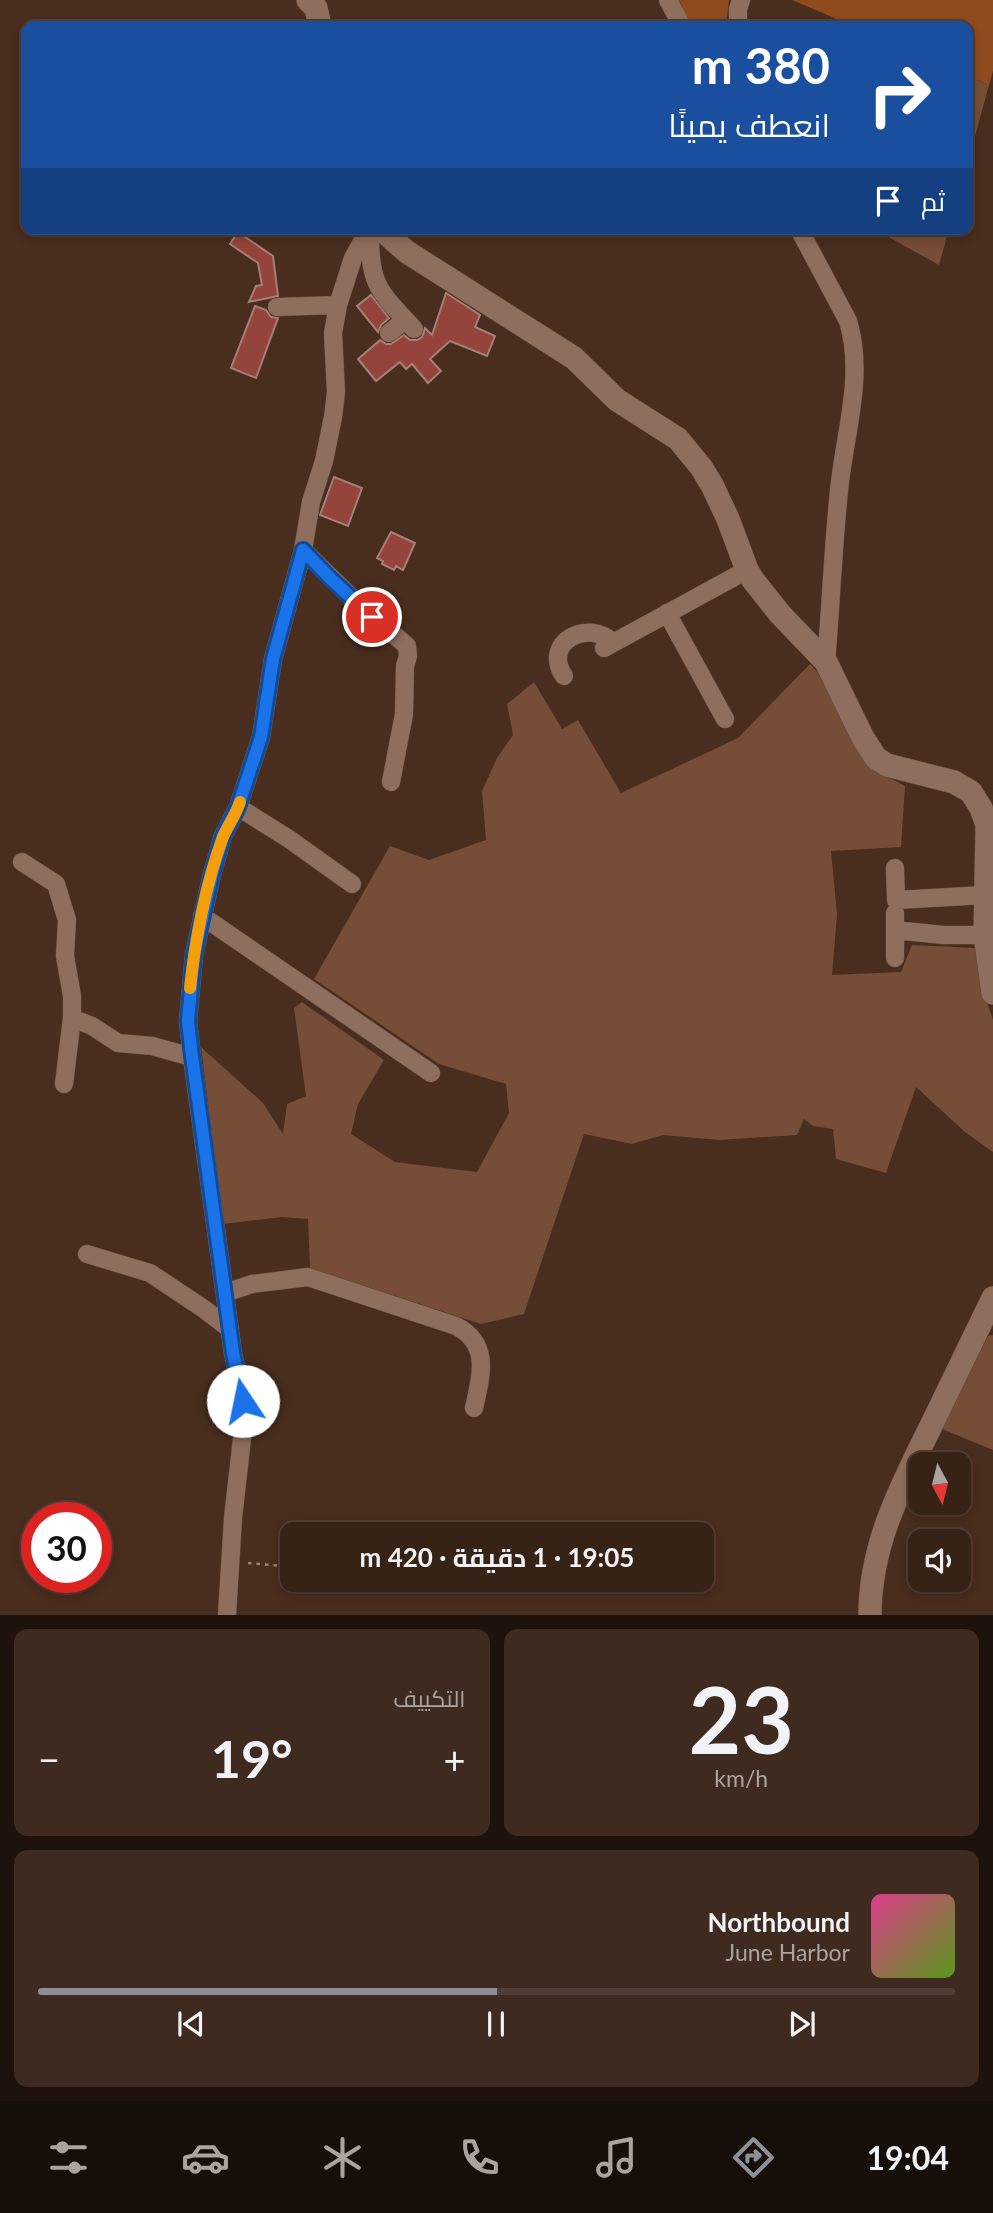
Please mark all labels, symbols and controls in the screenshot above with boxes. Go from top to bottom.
text: 380 m [692,36,830,94]
icon: right [854,49,945,140]
text: انعطف يمينًا [668,105,830,144]
icon: arrive [869,182,907,220]
text: ثم [921,185,945,217]
pin [342,587,402,647]
icon: arrive [353,598,391,636]
position arrow [206,1364,280,1438]
north arrow [908,1452,971,1516]
map controls [908,1452,971,1592]
speed limit sign: 30 [21,1502,112,1593]
button: sound [908,1529,971,1592]
text: 19:05 · 1 دقيقة · 420 m [360,1541,634,1573]
text: 23 [688,1664,794,1773]
text: التكييف [393,1684,466,1712]
text: 19° [211,1727,293,1789]
text: − [38,1736,60,1782]
text: + [443,1736,466,1782]
text: km/h [714,1764,768,1792]
text: Northbound [708,1906,850,1938]
text: June Harbor [726,1938,850,1966]
icon: previous [172,2005,210,2043]
icon: pause [477,2005,515,2043]
icon: next [783,2005,821,2043]
icon: filters [44,2133,93,2182]
icon: car [181,2133,230,2182]
icon: climate [318,2133,367,2182]
icon: phone [455,2133,504,2182]
icon: music [592,2133,641,2182]
icon: directions [729,2133,778,2182]
text: 19:04 [866,2138,949,2177]

